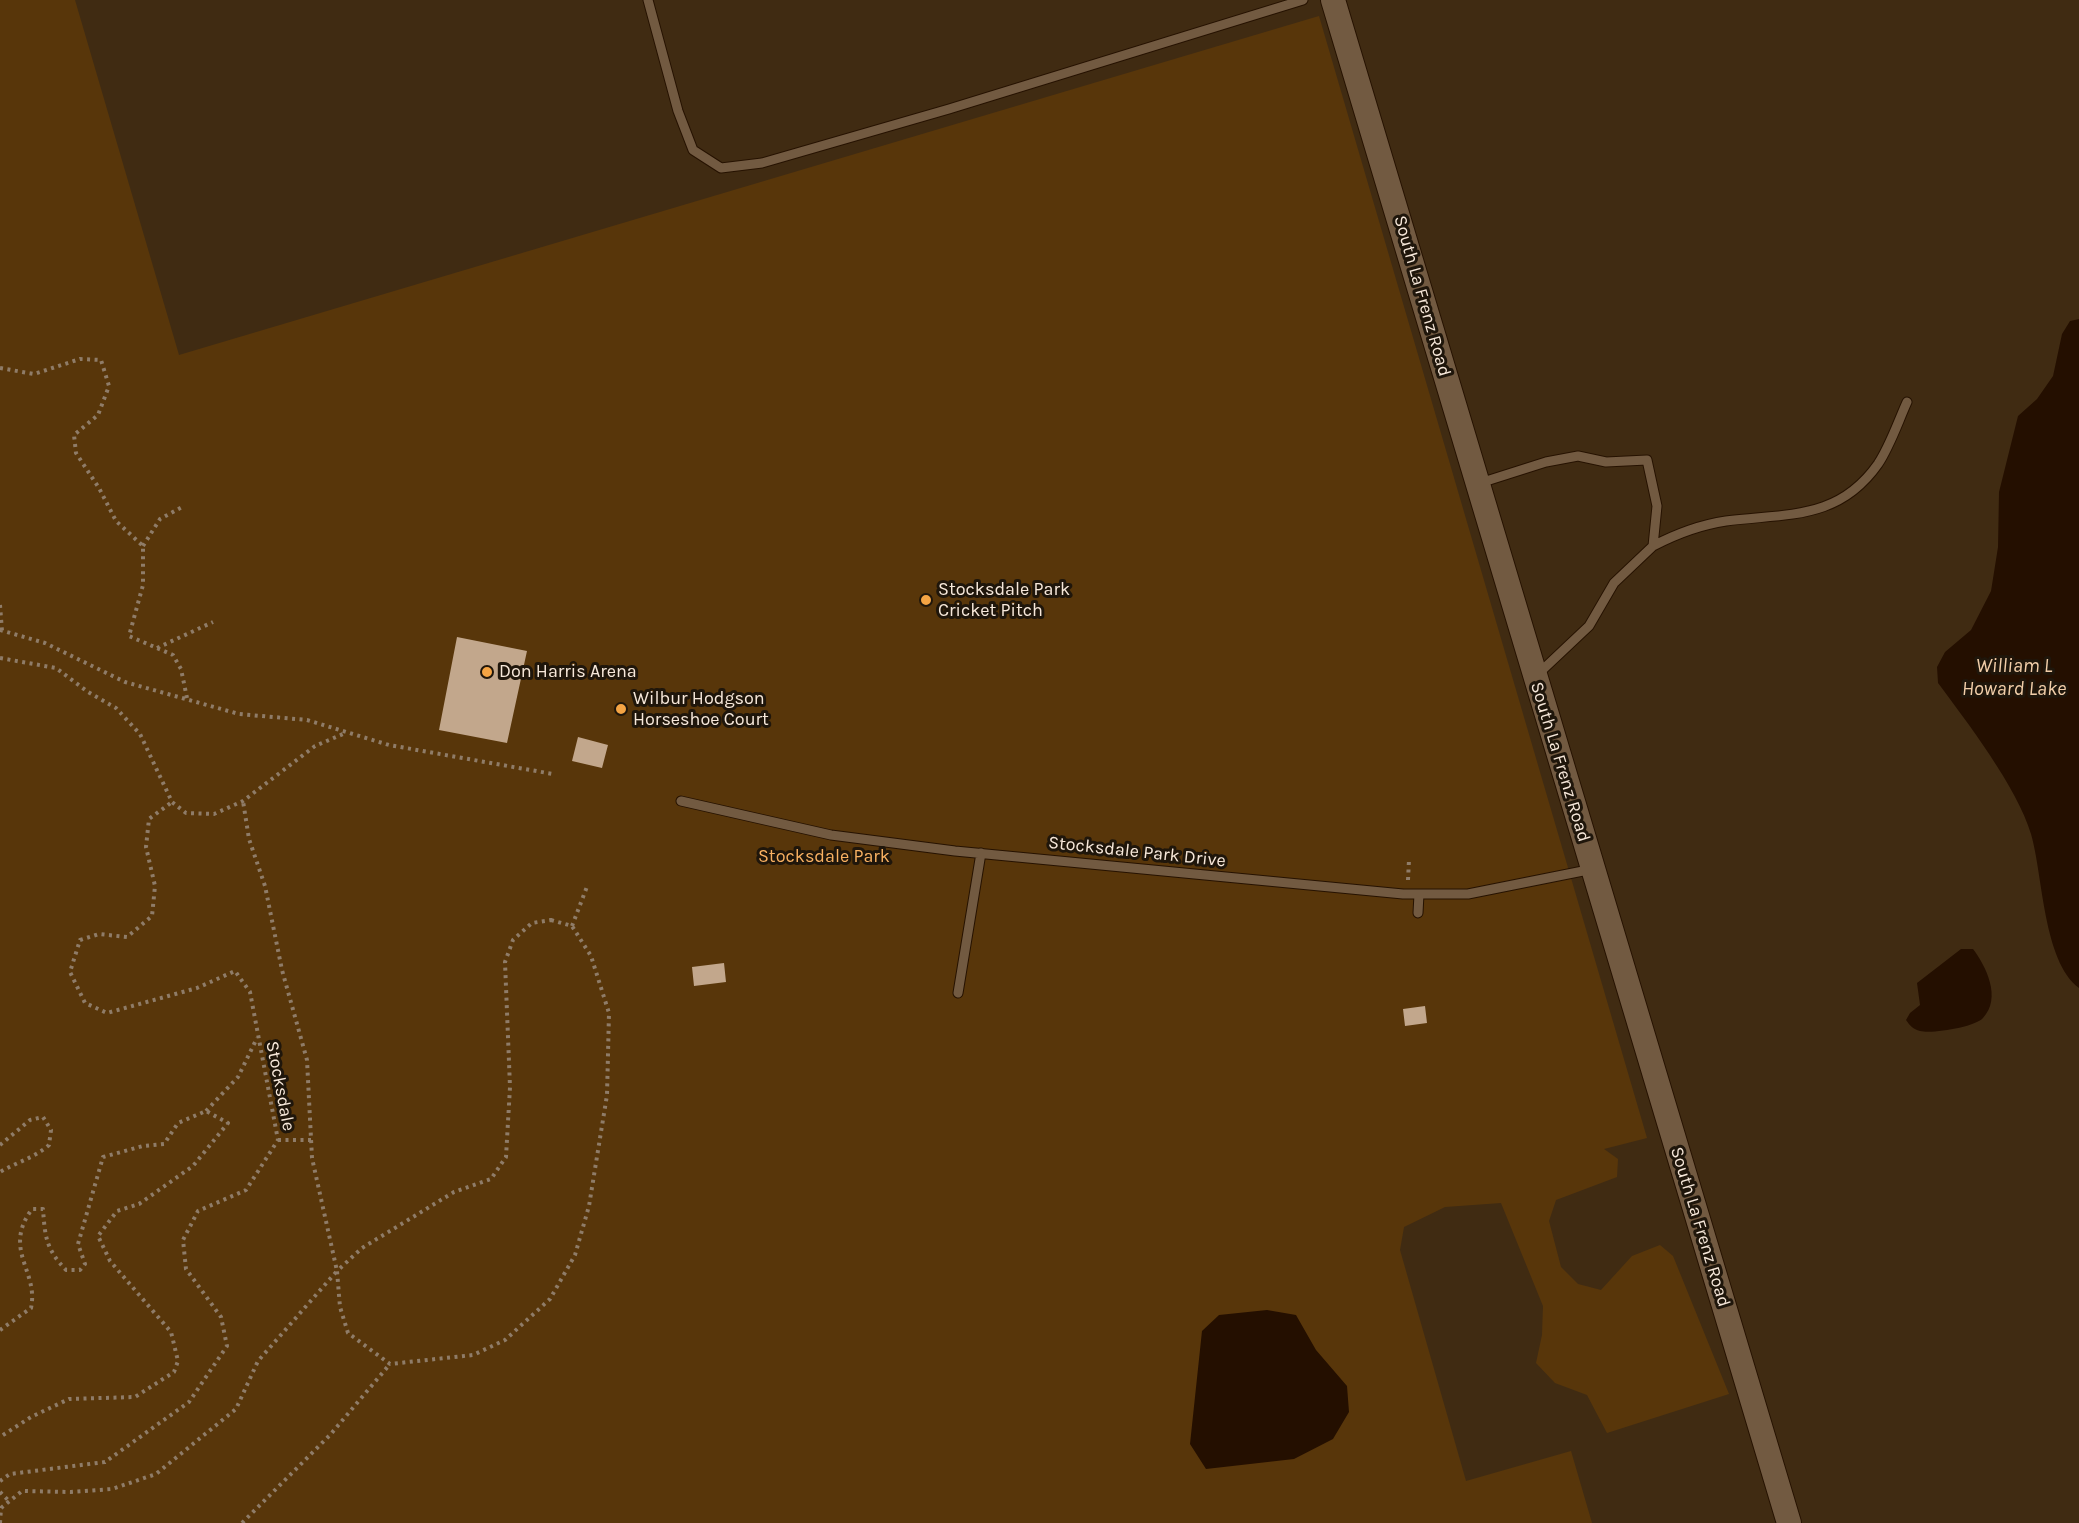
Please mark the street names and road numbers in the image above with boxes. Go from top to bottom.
street label: South La Frenz Road [1389,213,1455,379]
street label: South La Frenz Road [1525,679,1595,845]
street label: Stocksdale Park Drive [1047,832,1227,872]
street label: Stocksdale [261,1039,299,1133]
street label: South La Frenz Road [1665,1144,1735,1310]

